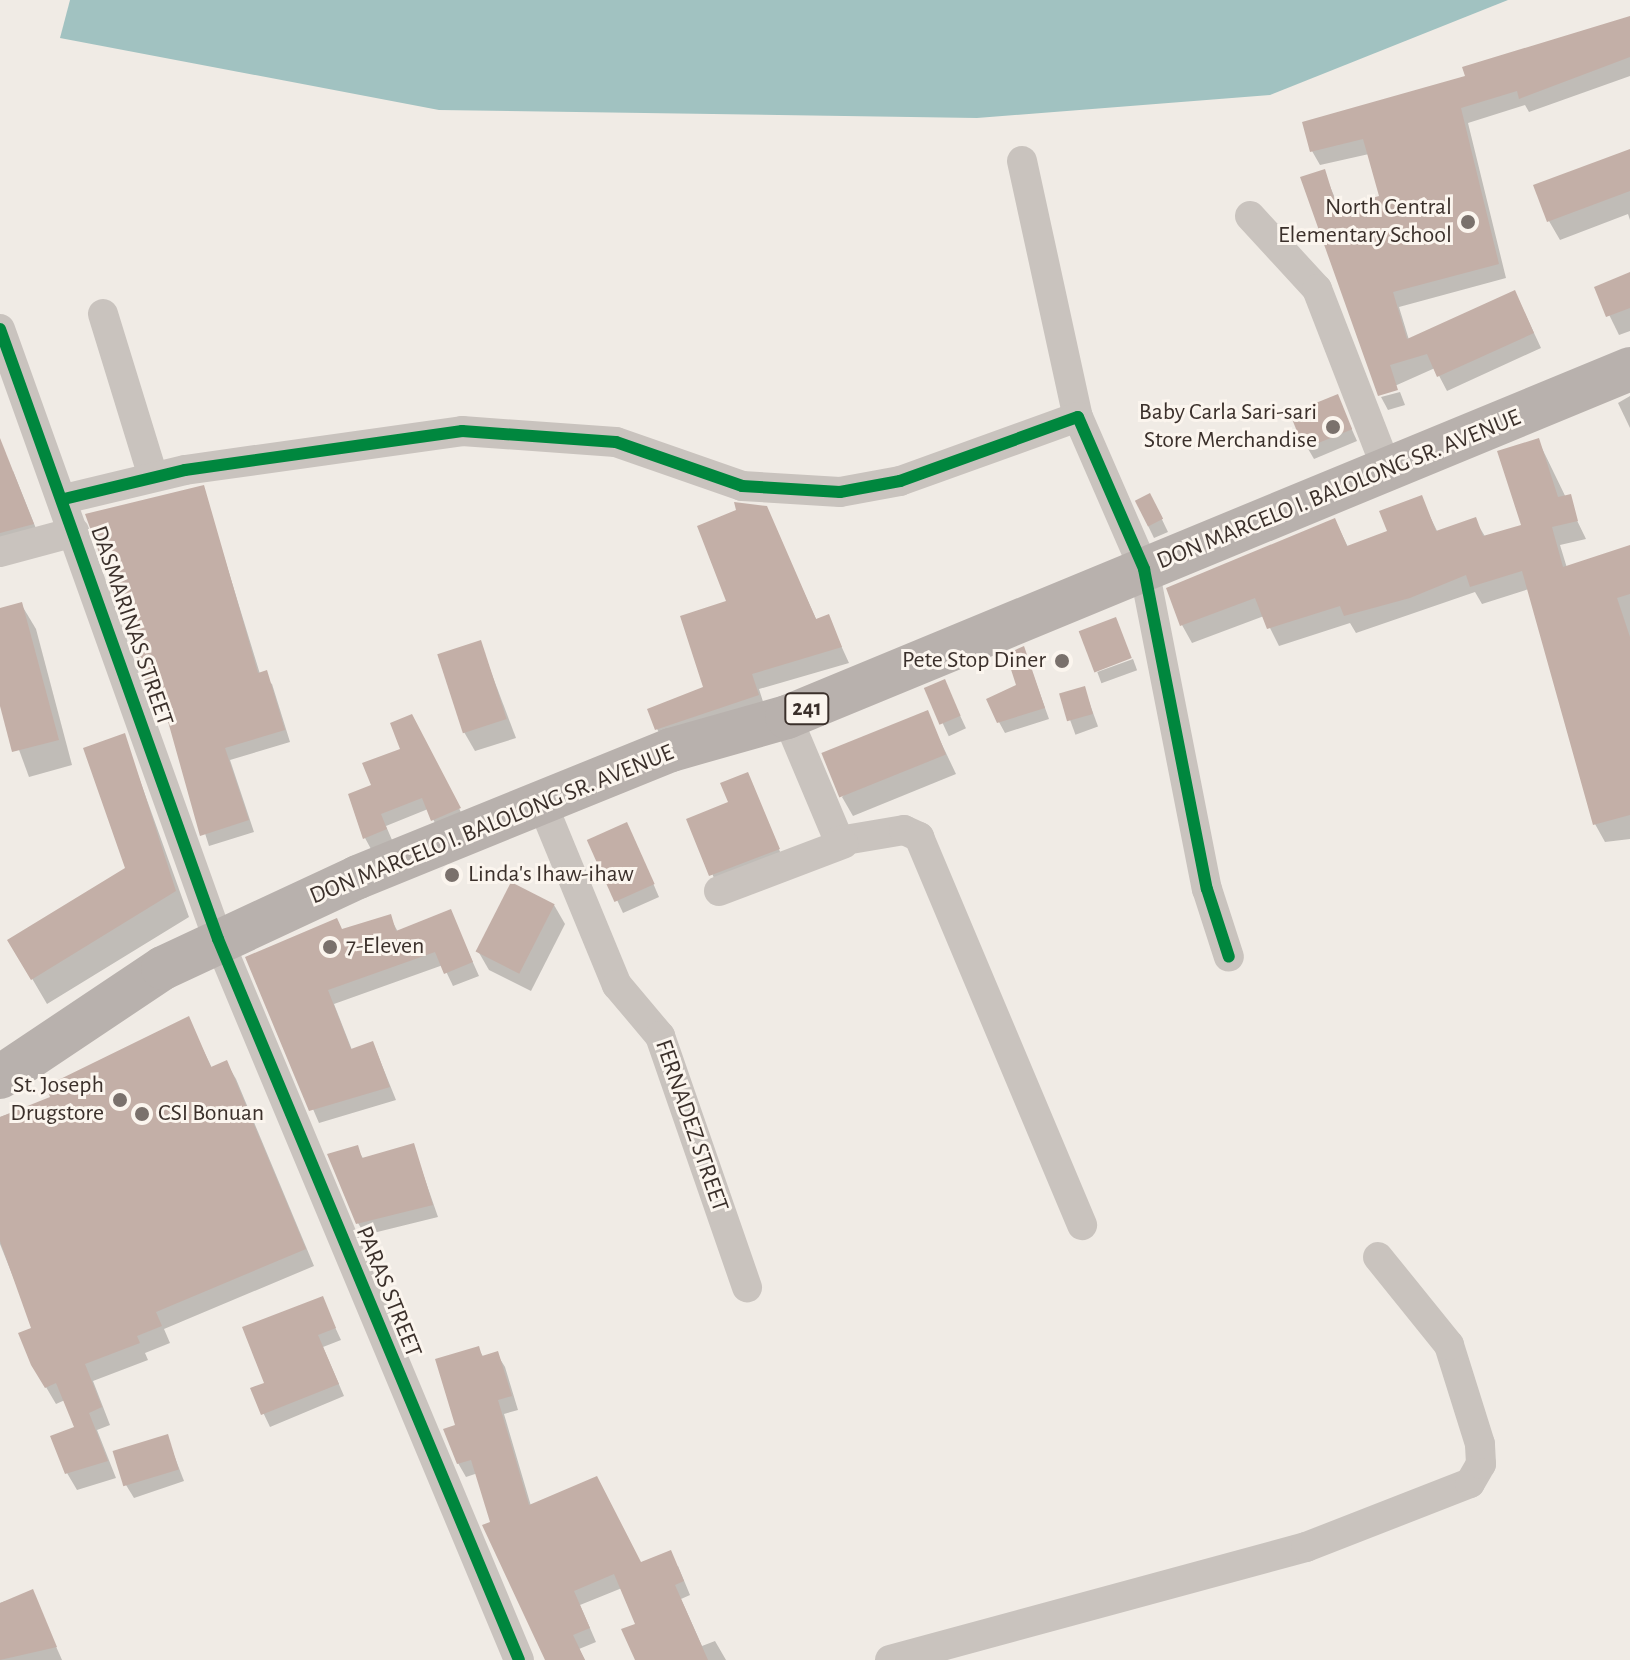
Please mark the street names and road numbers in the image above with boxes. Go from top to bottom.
street label: DON MARCELO I. BALOLONG SR. AVENUE [1153,404,1525,576]
street label: DASMARINAS STREET [83,522,179,730]
road number: 241 [783,691,831,727]
street label: DON MARCELO I. BALOLONG SR. AVENUE [306,739,678,911]
street label: FERNADEZ STREET [648,1036,734,1216]
street label: PARAS STREET [349,1222,427,1362]

